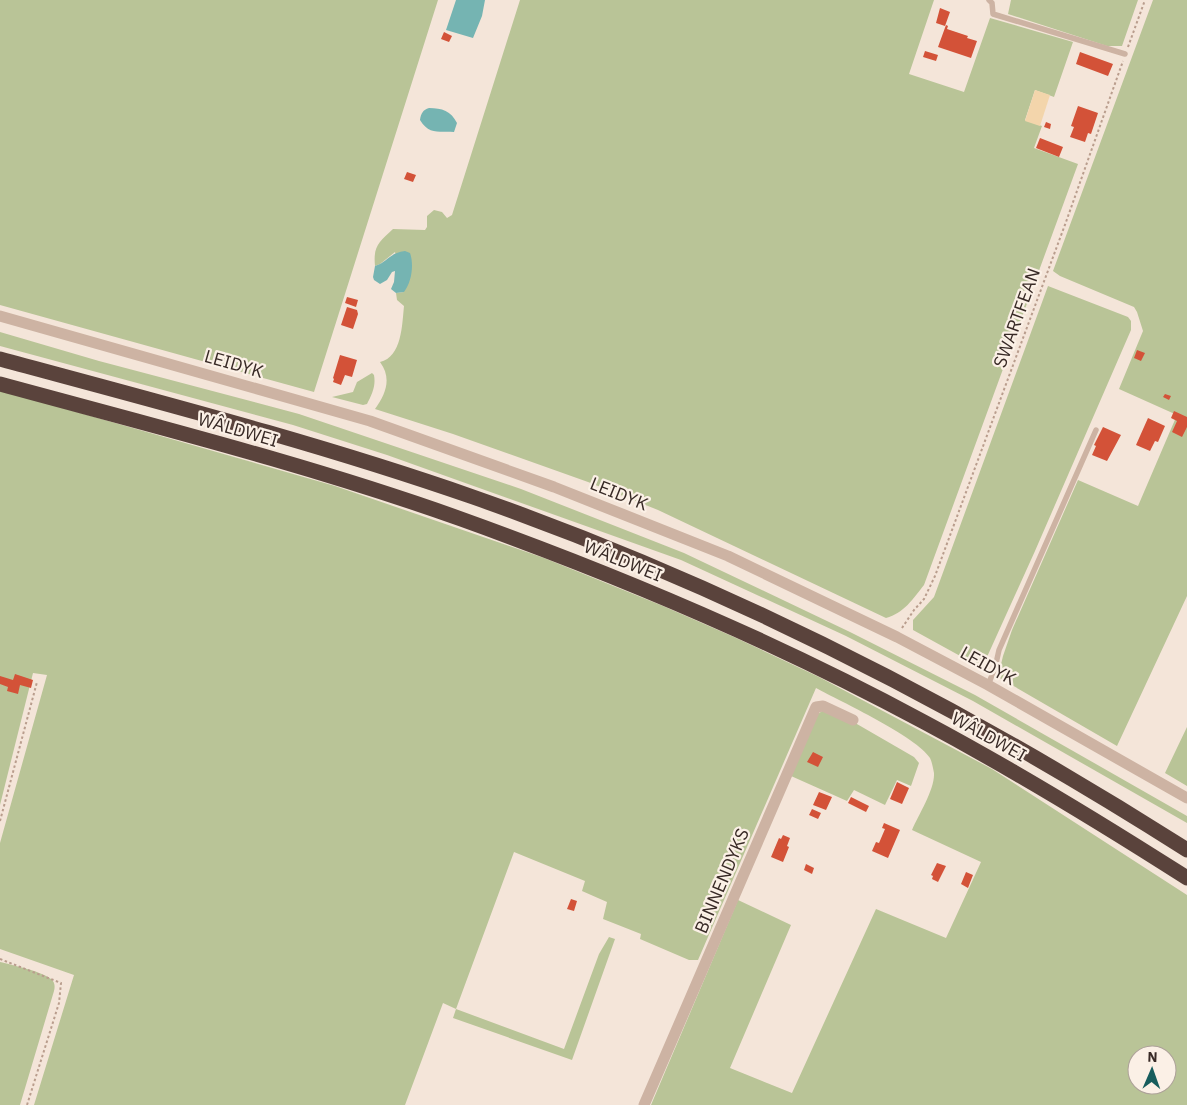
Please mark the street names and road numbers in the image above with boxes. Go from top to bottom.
street label: SWARTFEAN [988,265,1045,371]
street label: LEIDYK [202,344,267,383]
street label: WÂLDWEI [195,407,281,452]
street label: LEIDYK [587,472,652,516]
street label: WÂLDWEI [581,534,666,587]
street label: LEIDYK [956,641,1021,691]
street label: WÂLDWEI [948,707,1031,767]
street label: BINNENDYKS [689,825,754,937]

